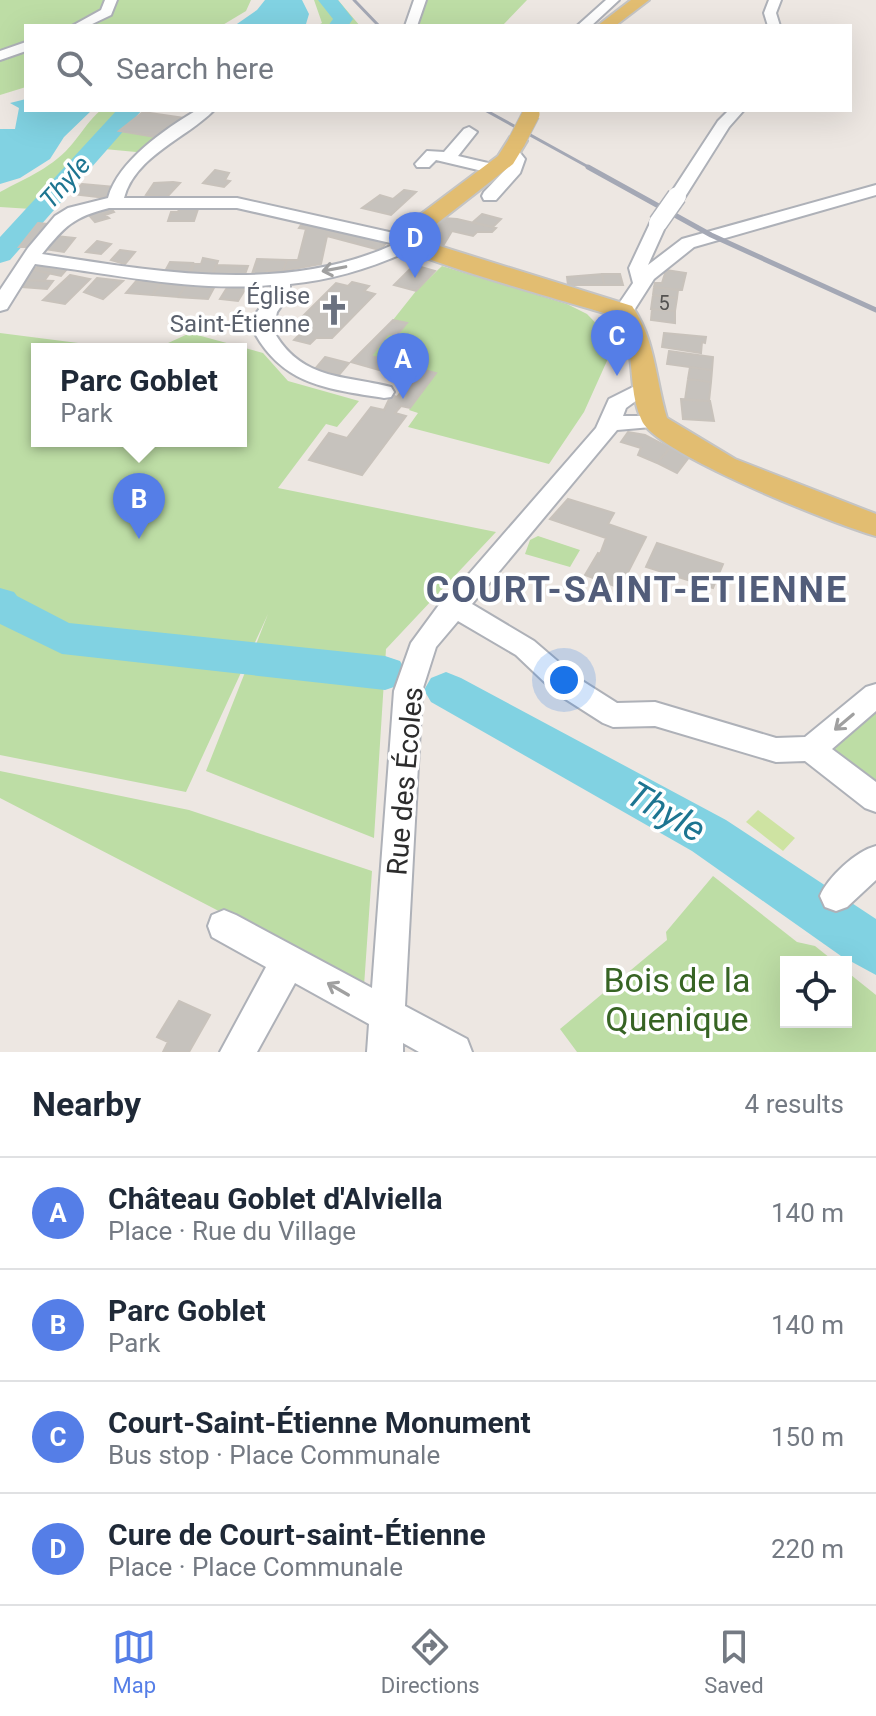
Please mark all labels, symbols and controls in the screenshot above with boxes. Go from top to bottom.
search box [24,24,852,112]
icon: search [52,46,96,90]
text: Search here [116,51,274,86]
water label: Thyle [34,150,96,214]
pin: D [389,212,441,278]
one-way arrow [322,263,347,278]
place label: Église Saint-Étienne [170,282,310,338]
house number: 5 [658,291,670,315]
church icon: Église Saint-Étienne [317,293,351,327]
pin: C [591,310,643,376]
pin: A [377,333,429,399]
popup [31,343,247,447]
text: Parc Goblet [60,363,218,398]
text: Park [60,398,113,428]
pin: B [113,473,165,539]
district label: COURT-SAINT-ETIENNE [426,569,848,611]
your location [544,660,584,700]
street label: Rue des Écoles [380,685,430,877]
one-way arrow [834,713,854,731]
water label: Thyle [619,773,713,851]
map controls [780,956,852,1028]
button: locate [780,956,852,1028]
park label: Bois de la Quenique [603,960,751,1039]
one-way arrow [327,981,350,997]
text: Nearby [32,1084,141,1124]
text: 4 results [745,1089,844,1119]
text: Château Goblet d'Alviella [108,1181,442,1216]
text: A [49,1198,67,1228]
text: 140 m [771,1198,844,1228]
text: Place · Rue du Village [108,1216,356,1246]
text: Parc Goblet [108,1293,266,1328]
text: B [50,1310,66,1340]
text: 140 m [771,1310,844,1340]
text: Park [108,1328,160,1358]
text: Court-Saint-Étienne Monument [108,1405,531,1440]
text: C [49,1422,67,1452]
text: 150 m [771,1422,844,1452]
text: Bus stop · Place Communale [108,1440,440,1470]
text: Cure de Court-saint-Étienne [108,1517,486,1552]
text: D [50,1534,66,1564]
text: 220 m [771,1534,844,1564]
text: Place · Place Communale [108,1552,403,1582]
tab: Map [112,1625,156,1698]
tab: Directions [381,1625,480,1698]
tab: Saved [704,1625,764,1698]

